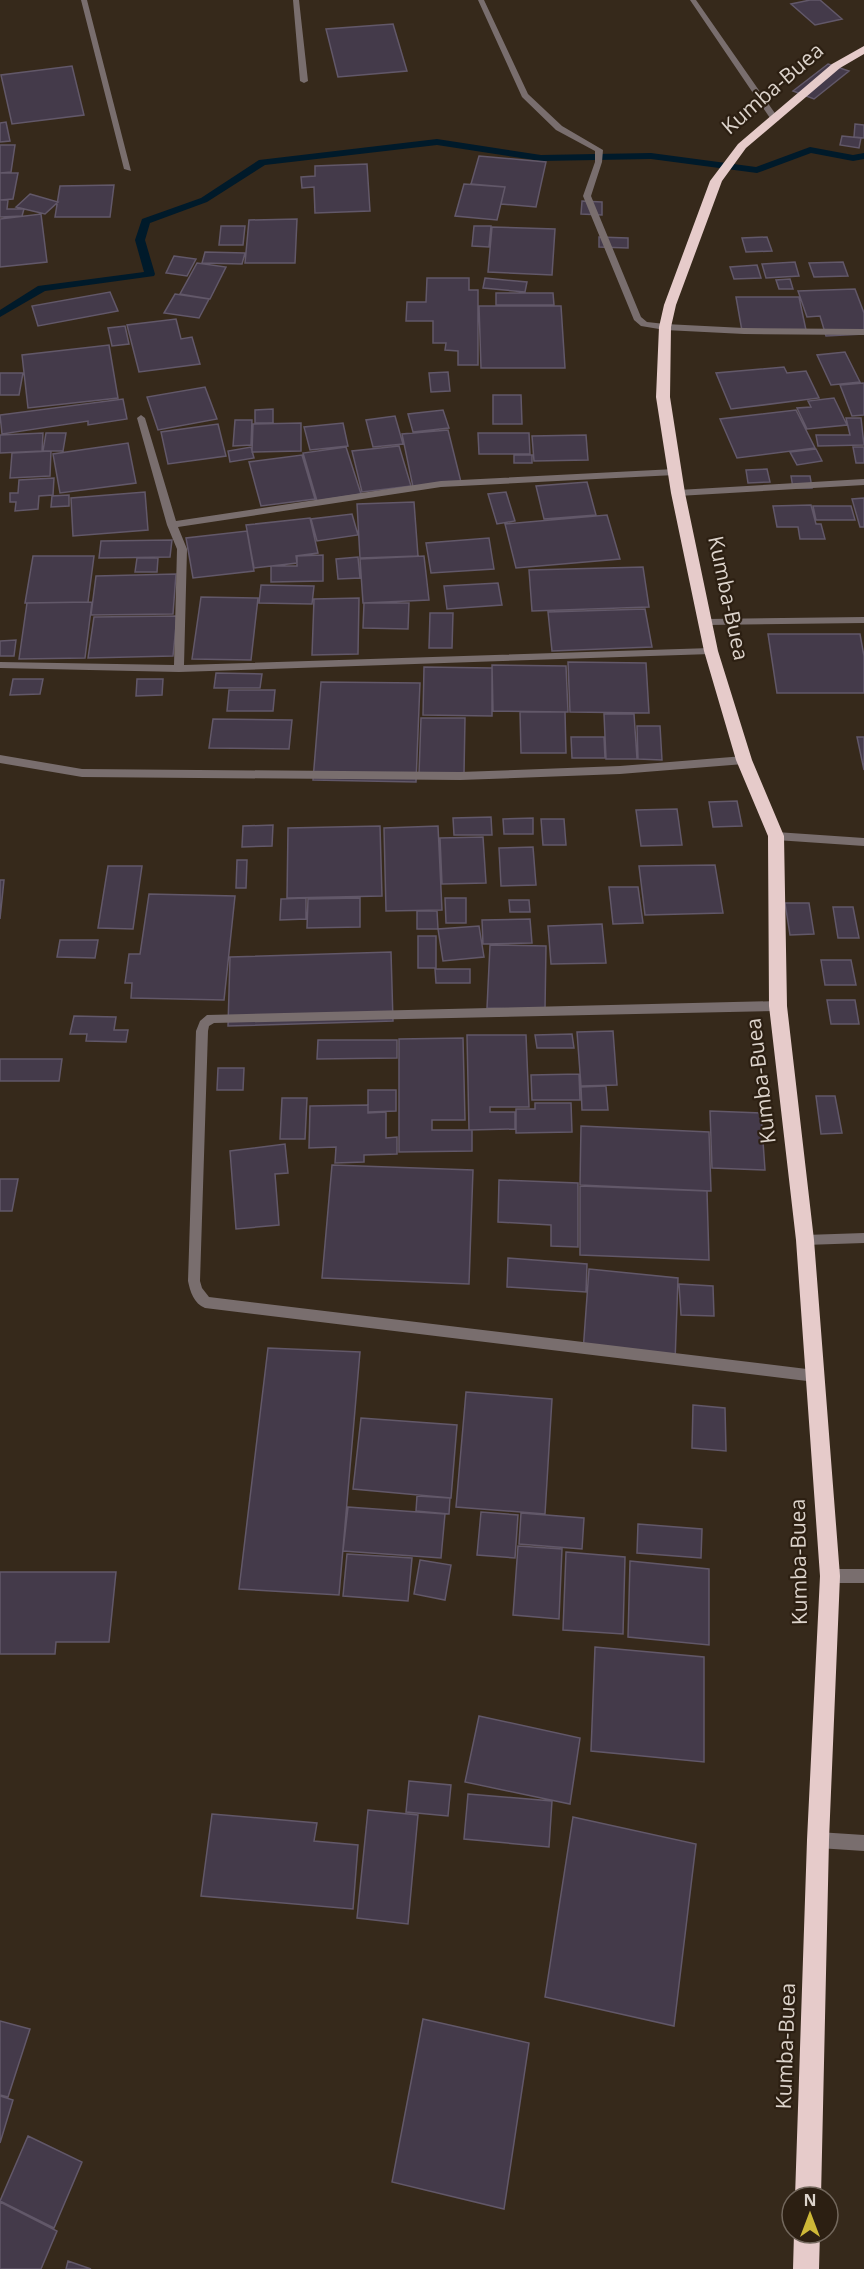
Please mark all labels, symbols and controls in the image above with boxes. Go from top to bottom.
street label: Kumba-Buea [715,36,829,140]
street label: Kumba-Buea [702,533,756,663]
street label: Kumba-Buea [738,1017,782,1145]
street label: Kumba-Buea [783,1499,813,1625]
street label: Kumba-Buea [769,1982,801,2110]
north arrow [780,2185,840,2245]
text: N [803,2189,817,2211]

